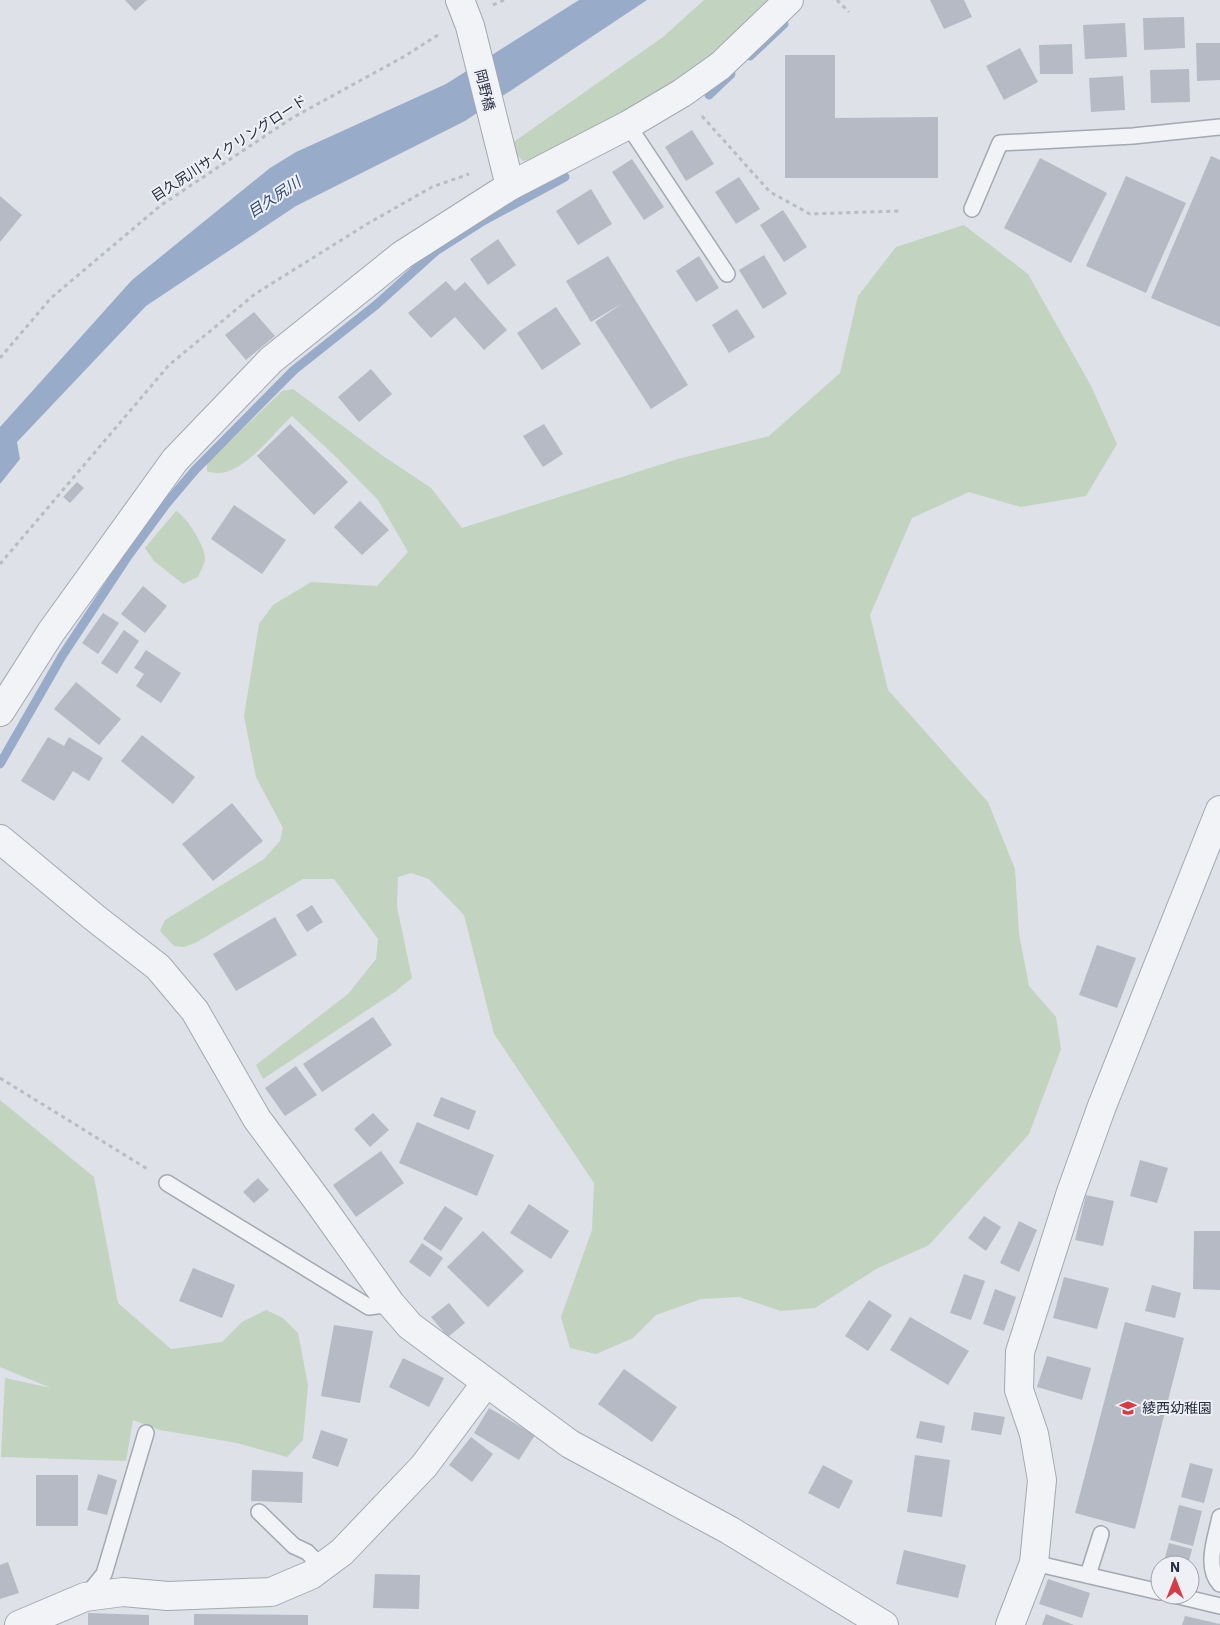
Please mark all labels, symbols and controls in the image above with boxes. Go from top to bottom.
street label: 岡野橋 [471,67,499,113]
street label: 目久尻川サイクリングロード [148,91,310,205]
water label: 目久尻川 [244,173,304,221]
school or university icon: 綾西幼稚園 [1118,1398,1138,1418]
place label: 綾西幼稚園 [1142,1399,1212,1417]
north arrow [1150,1555,1200,1605]
text: N [1170,1558,1180,1576]

